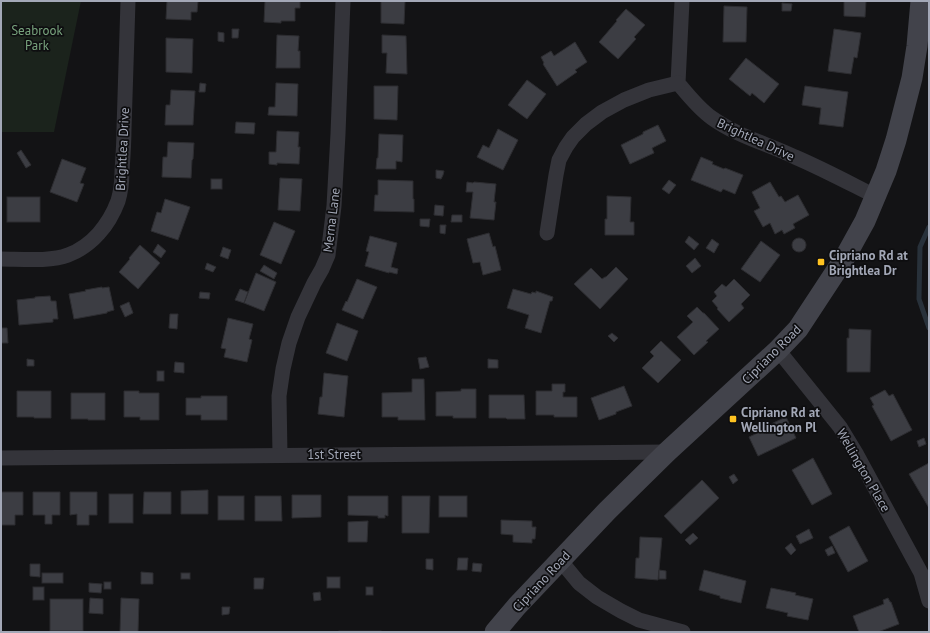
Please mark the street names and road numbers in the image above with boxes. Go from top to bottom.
street label: Brightlea Drive [112,107,133,191]
street label: Brightlea Drive [714,114,797,165]
street label: Merna Lane [319,187,344,253]
street label: Cipriano Road [738,321,805,388]
street label: Wellington Place [833,426,894,515]
street label: 1st Street [307,446,361,463]
street label: Cipriano Road [509,547,574,615]

